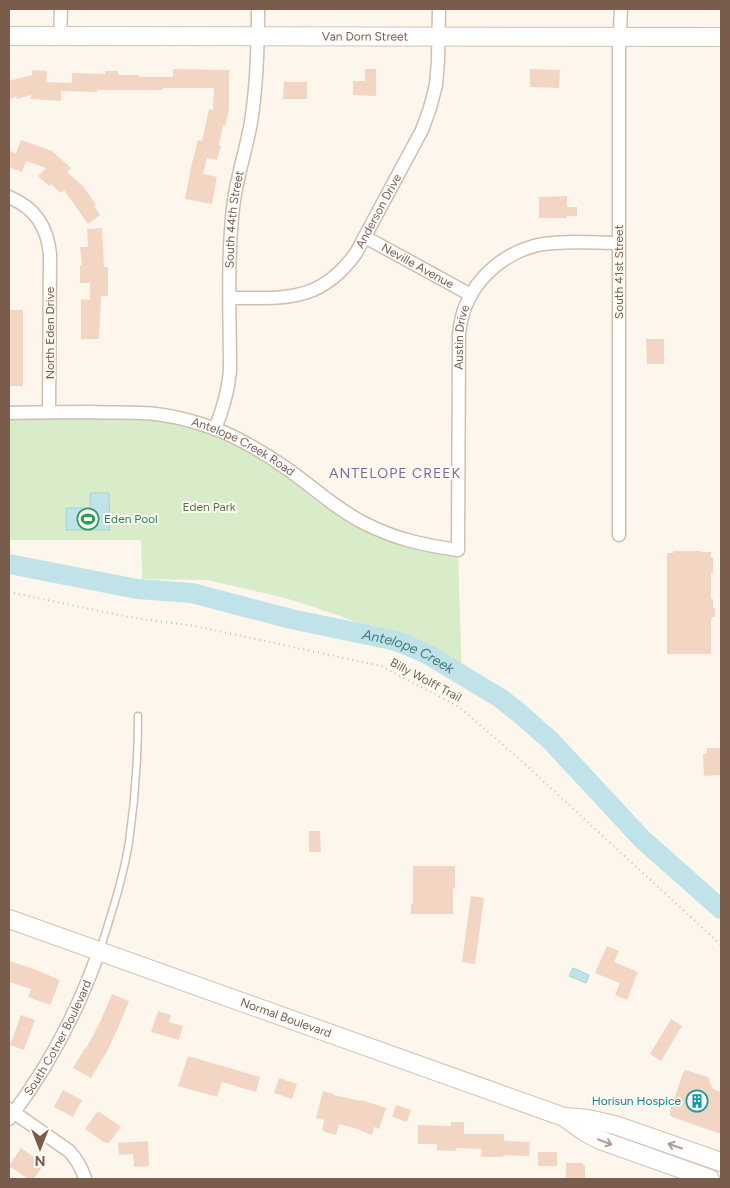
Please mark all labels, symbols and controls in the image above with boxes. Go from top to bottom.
street label: Van Dorn Street [322,29,409,44]
street label: South 44th Street [222,169,247,268]
street label: Anderson Drive [353,171,404,251]
street label: South 41st Street [612,224,626,319]
street label: Neville Avenue [379,240,457,291]
street label: North Eden Drive [43,286,57,379]
street label: Austin Drive [452,302,472,370]
street label: Antelope Creek Road [190,415,297,479]
district label: ANTELOPE CREEK [329,465,461,482]
park label: Eden Park [182,500,236,514]
sports icon: Eden Pool [76,507,100,531]
place label: Eden Pool [104,512,158,526]
water label: Antelope Creek [360,626,458,678]
street label: Billy Wolff Trail [388,655,464,705]
street label: South Cotner Boulevard [21,978,94,1098]
street label: Normal Boulevard [238,995,333,1040]
building icon: Horisun Hospice [685,1089,709,1113]
place label: Horisun Hospice [592,1094,681,1108]
north arrow [15,1123,65,1173]
one-way arrow [597,1138,613,1147]
one-way arrow [668,1141,684,1150]
text: N [35,1152,45,1169]

